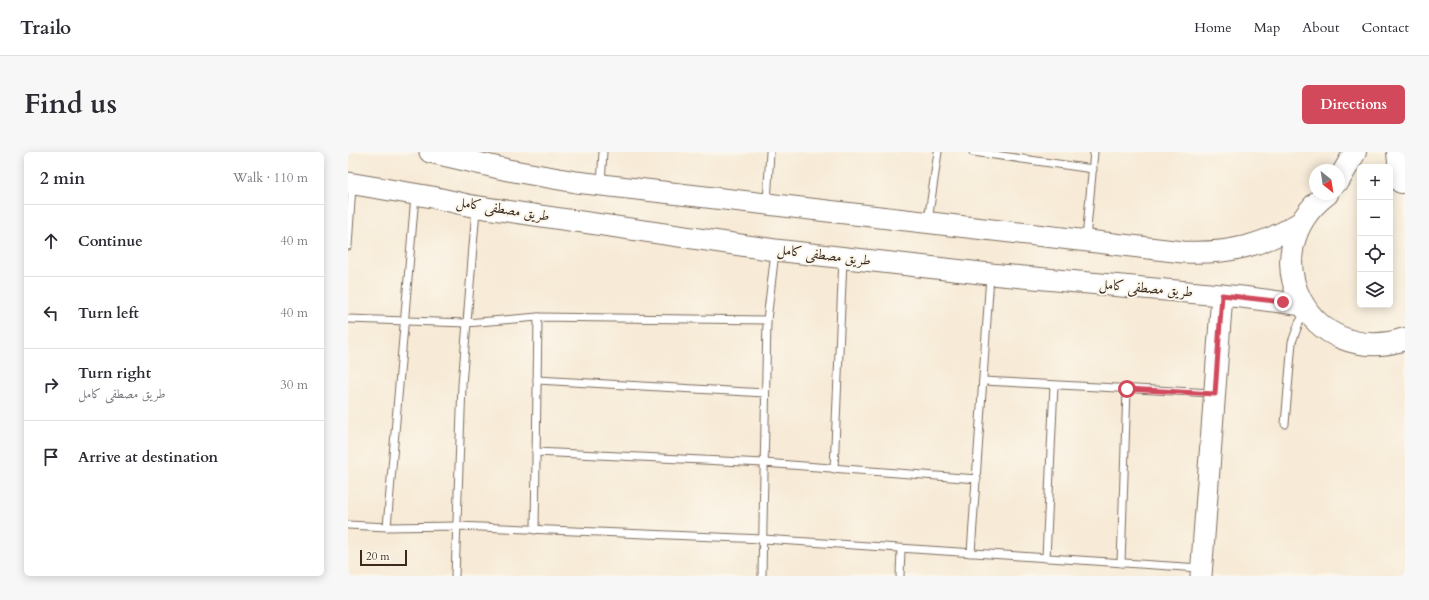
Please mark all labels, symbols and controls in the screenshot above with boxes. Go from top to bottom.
text: Trailo [20,15,71,41]
text: Home [1194,18,1232,37]
text: Map [1254,18,1280,37]
text: About [1302,18,1339,37]
text: Contact [1361,18,1409,37]
text: Find us [24,85,117,123]
button: Directions [1302,85,1405,124]
north arrow [1309,164,1345,200]
map controls [1357,164,1393,308]
button: + [1357,164,1393,200]
text: 2 min [40,167,85,190]
text: Walk · 110 m [233,169,308,187]
street label: طريق مصطفى كامل [455,192,551,227]
button: − [1357,200,1393,236]
icon: ahead [40,230,62,252]
text: Continue [78,231,143,251]
text: 40 m [280,232,308,250]
button: locate [1357,236,1393,272]
street label: طريق مصطفى كامل [776,240,872,271]
button: layers [1357,272,1393,308]
street label: طريق مصطفى كامل [1098,274,1194,303]
route end [1274,293,1292,311]
icon: left [40,302,62,324]
text: Turn left [78,303,139,323]
text: 40 m [280,304,308,322]
text: Turn right [78,363,151,383]
icon: right [40,374,62,396]
text: 30 m [280,376,308,394]
route start [1118,380,1136,398]
text: طريق مصطفى كامل [78,385,166,403]
icon: arrive [40,446,62,468]
text: Arrive at destination [78,447,218,467]
scale bar [360,548,407,567]
text: 20 m [366,549,390,564]

